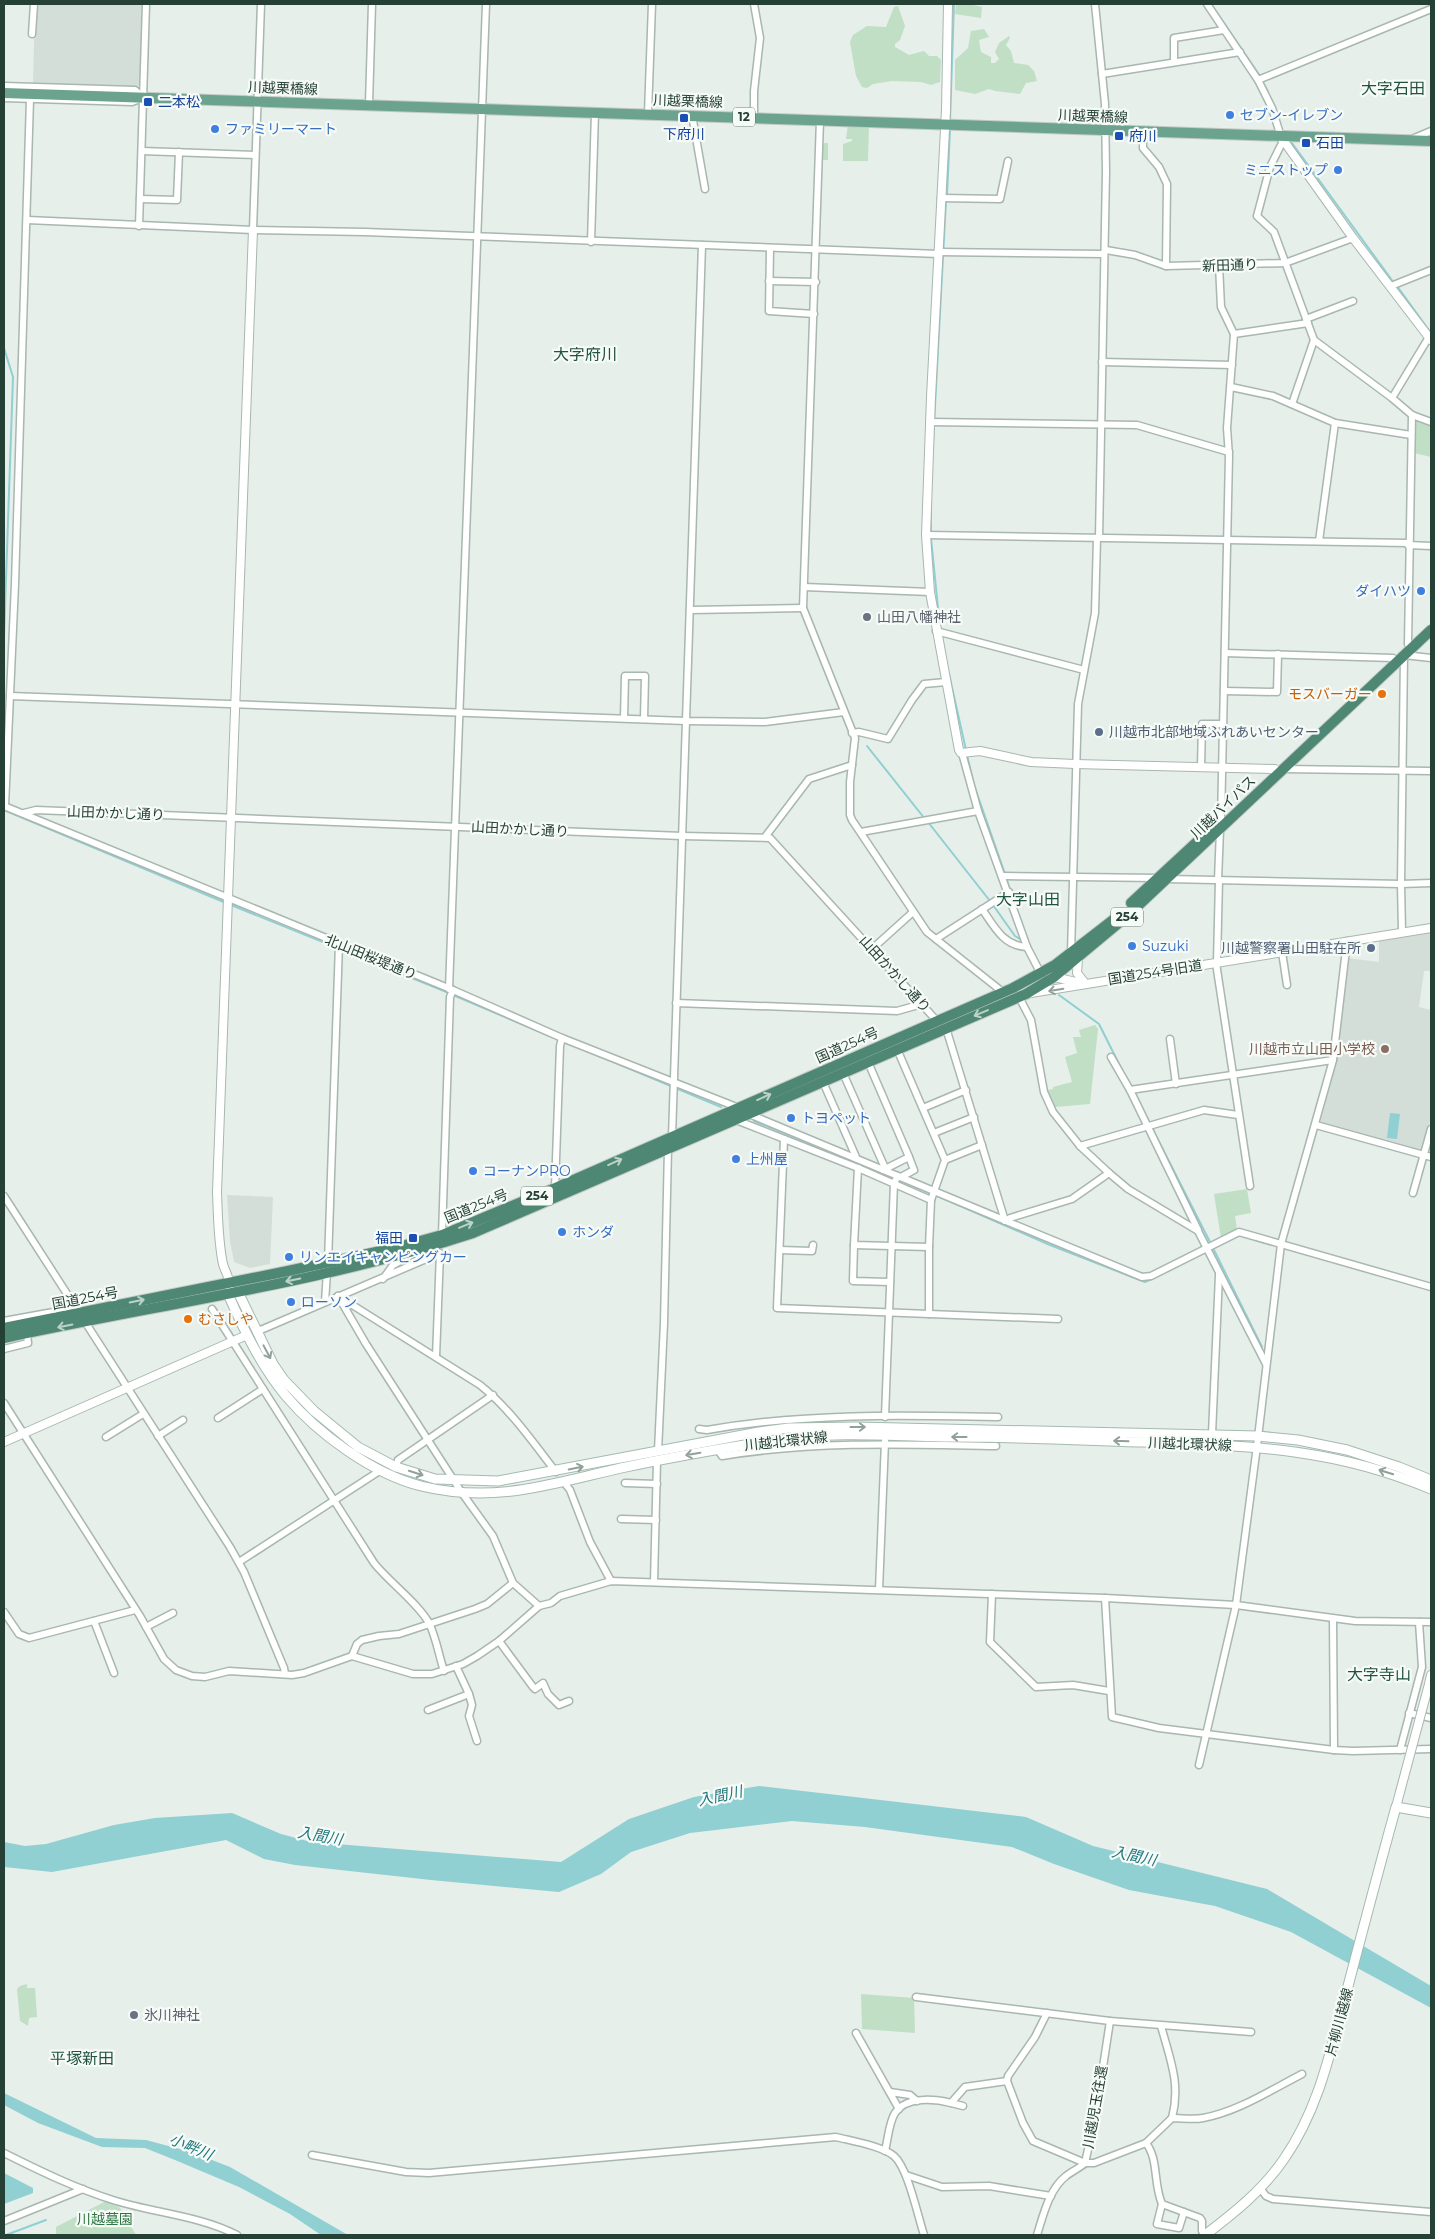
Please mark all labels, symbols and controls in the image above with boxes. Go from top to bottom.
street label: 川越栗橋線 [248,78,318,98]
district label: 大字石田 [1361,79,1425,98]
street label: 川越栗橋線 [653,91,723,111]
place label: 二本松 [158,93,200,111]
marker: 二本松 [142,96,154,108]
street label: 川越栗橋線 [1058,106,1128,126]
place label: セブン-イレブン [1240,106,1343,124]
road number: 12 [733,108,755,126]
marker: セブン-イレブン [1224,109,1236,121]
marker: 下府川 [678,112,690,124]
place label: ファミリーマート [225,120,337,138]
marker: ファミリーマート [209,123,221,135]
place label: 下府川 [663,125,705,143]
place label: 府川 [1129,127,1157,145]
marker: 府川 [1113,130,1125,142]
place label: 石田 [1316,134,1344,152]
marker: 石田 [1300,137,1312,149]
place label: ミニストップ [1244,161,1328,179]
marker: ミニストップ [1332,164,1344,176]
street label: 新田通り [1202,255,1258,275]
district label: 大字府川 [553,345,617,364]
place label: ダイハツ [1355,582,1411,600]
marker: ダイハツ [1415,585,1427,597]
place label: 山田八幡神社 [877,608,961,626]
marker: 山田八幡神社 [861,611,873,623]
place label: モスバーガー [1288,685,1372,703]
marker: モスバーガー [1376,688,1388,700]
place label: 川越市北部地域ふれあいセンター [1109,723,1319,741]
marker: 川越市北部地域ふれあいセンター [1093,726,1105,738]
street label: 川越バイパス [1187,771,1259,843]
street label: 山田かかし通り [67,802,165,824]
street label: 山田かかし通り [471,817,569,841]
district label: 大字山田 [996,890,1060,909]
road number: 254 [1111,908,1143,926]
street label: 北山田桜堤通り [322,930,420,984]
street label: 山田かかし通り [856,932,934,1016]
place label: Suzuki [1142,937,1189,955]
place label: 川越警察署山田駐在所 [1221,939,1361,957]
marker: Suzuki [1126,940,1138,952]
marker: 川越警察署山田駐在所 [1365,942,1377,954]
street label: 国道254号旧道 [1107,956,1203,988]
one-way arrow [1049,985,1065,995]
one-way arrow [974,1008,989,1018]
street label: 国道254号 [813,1023,881,1067]
place label: 川越市立山田小学校 [1249,1040,1375,1058]
marker: 川越市立山田小学校 [1379,1043,1391,1055]
one-way arrow [756,1091,771,1101]
place label: トヨペット [801,1109,871,1127]
marker: トヨペット [785,1112,797,1124]
place label: 上州屋 [746,1150,788,1168]
marker: 上州屋 [730,1153,742,1165]
one-way arrow [607,1157,622,1167]
place label: コーナンPRO [483,1162,571,1180]
marker: コーナンPRO [467,1165,479,1177]
street label: 国道254号 [442,1185,510,1227]
road number: 254 [521,1186,553,1206]
one-way arrow [458,1220,473,1230]
place label: ホンダ [572,1223,614,1241]
marker: ホンダ [556,1226,568,1238]
place label: 福田 [375,1229,403,1247]
marker: 福田 [407,1232,419,1244]
place label: リンエイキャンピングカー [299,1248,467,1266]
marker: リンエイキャンピングカー [283,1251,295,1263]
one-way arrow [285,1276,301,1285]
street label: 国道254号 [50,1283,120,1313]
place label: ローソン [301,1293,357,1311]
one-way arrow [129,1296,145,1305]
marker: ローソン [285,1296,297,1308]
place label: むさしや [198,1310,254,1328]
marker: むさしや [182,1313,194,1325]
one-way arrow [58,1322,74,1332]
one-way arrow [262,1344,272,1358]
one-way arrow [849,1422,865,1432]
street label: 川越北環状線 [743,1428,829,1454]
one-way arrow [951,1432,968,1442]
street label: 川越北環状線 [1148,1434,1232,1454]
one-way arrow [1113,1437,1129,1446]
one-way arrow [685,1450,701,1460]
one-way arrow [568,1463,584,1472]
one-way arrow [1378,1467,1394,1477]
one-way arrow [408,1469,424,1479]
district label: 大字寺山 [1347,1665,1411,1684]
water label: 入間川 [696,1781,746,1809]
water label: 入間川 [296,1822,346,1849]
water label: 入間川 [1110,1842,1160,1870]
street label: 片柳川越線 [1321,1986,1357,2058]
place label: 氷川神社 [144,2006,200,2024]
marker: 氷川神社 [128,2009,140,2021]
district label: 平塚新田 [50,2049,114,2068]
street label: 川越児玉往還 [1079,2064,1111,2150]
water label: 小畔川 [167,2129,217,2165]
park label: 川越墓園 [77,2210,133,2228]

